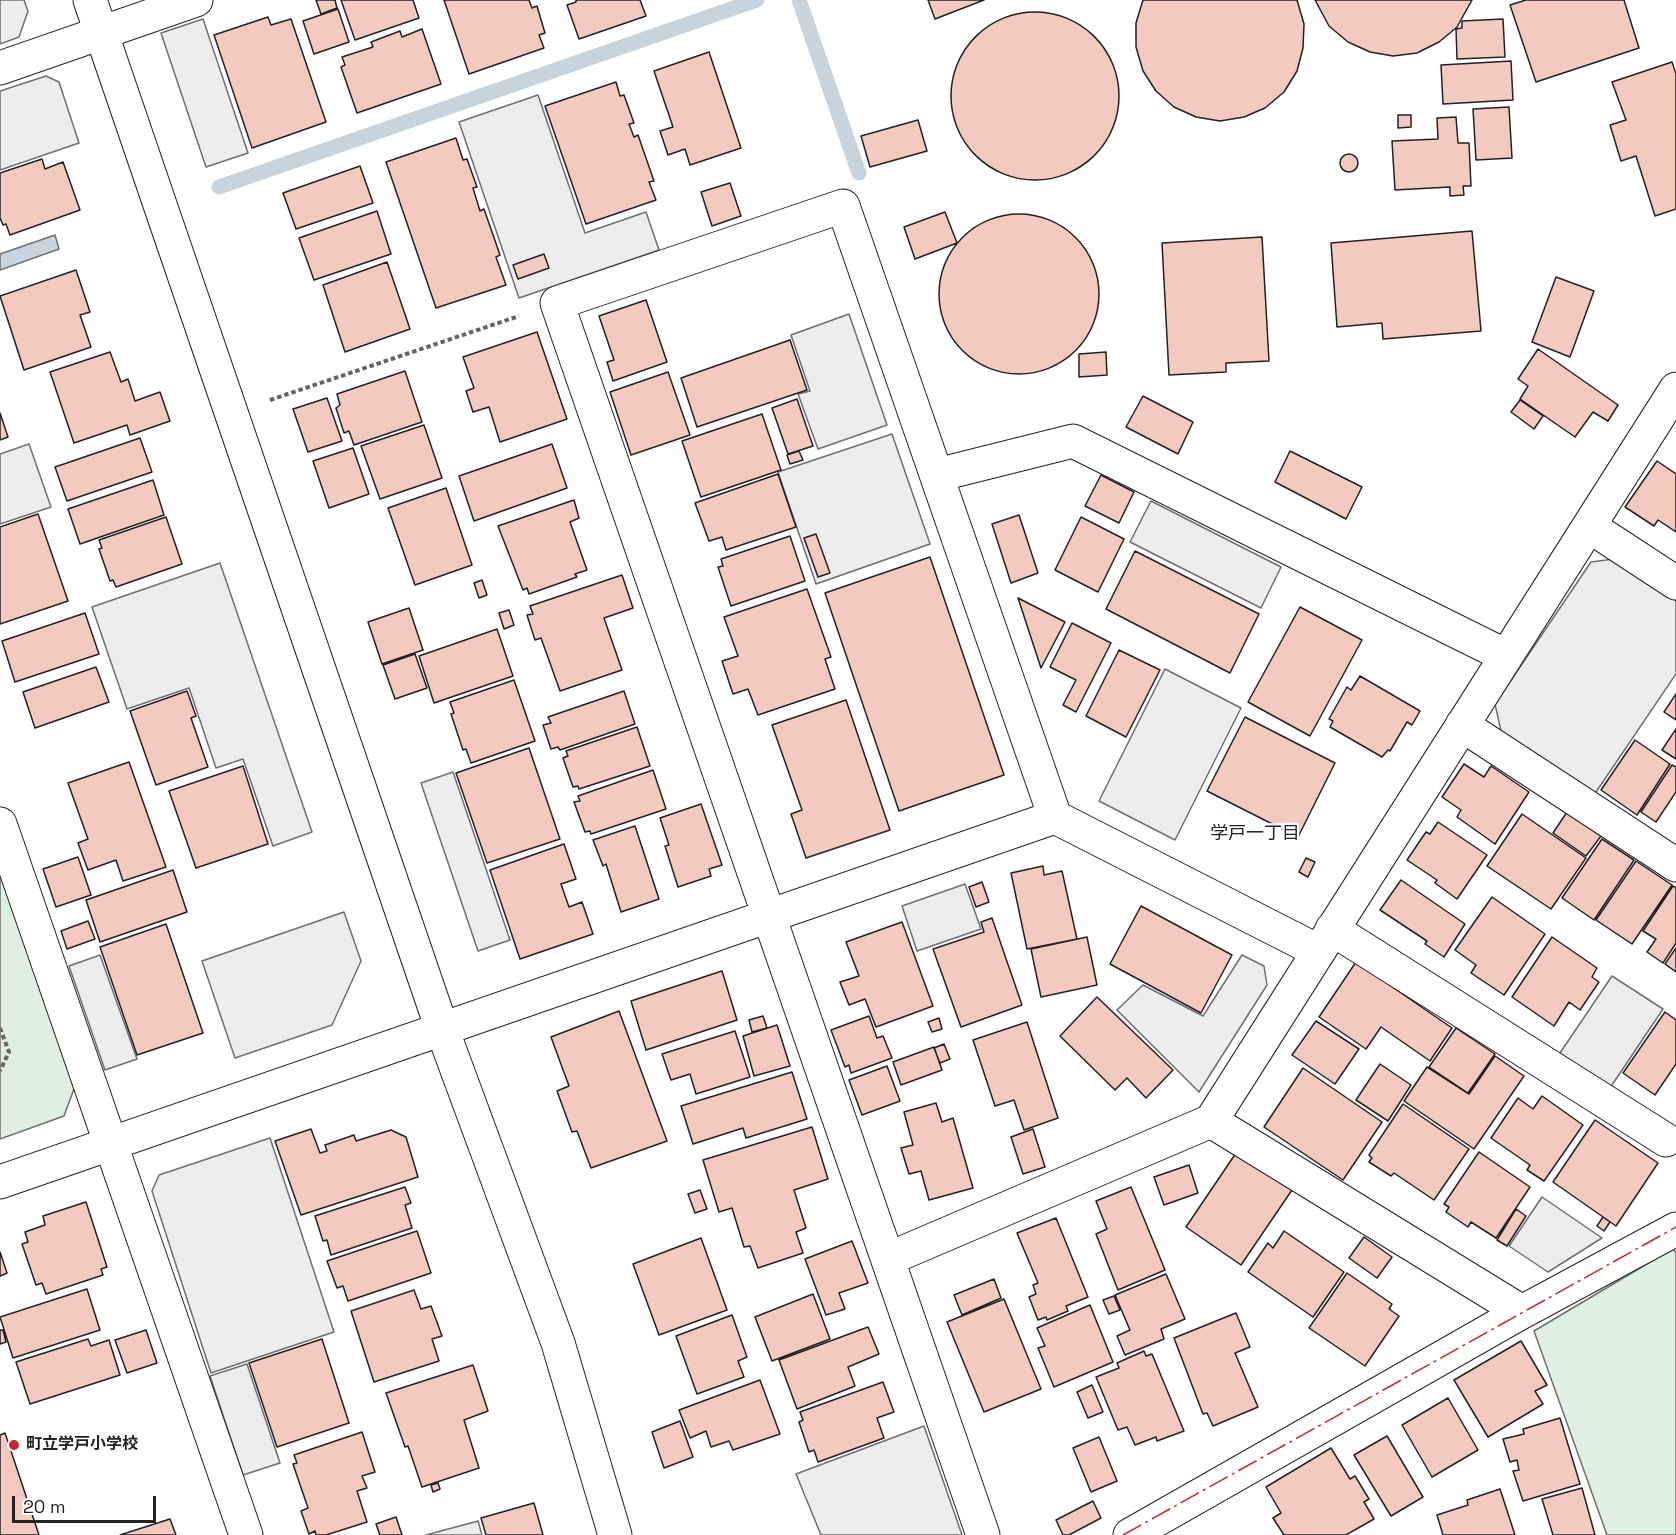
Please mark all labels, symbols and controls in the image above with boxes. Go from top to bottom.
district label: 学戸一丁目 [1210,823,1300,845]
place label: 町立学戸小学校 [26,1435,138,1455]
marker: 町立学戸小学校 [7,1438,21,1452]
scale bar [15,1484,159,1522]
text: 20 m [23,1495,66,1518]

